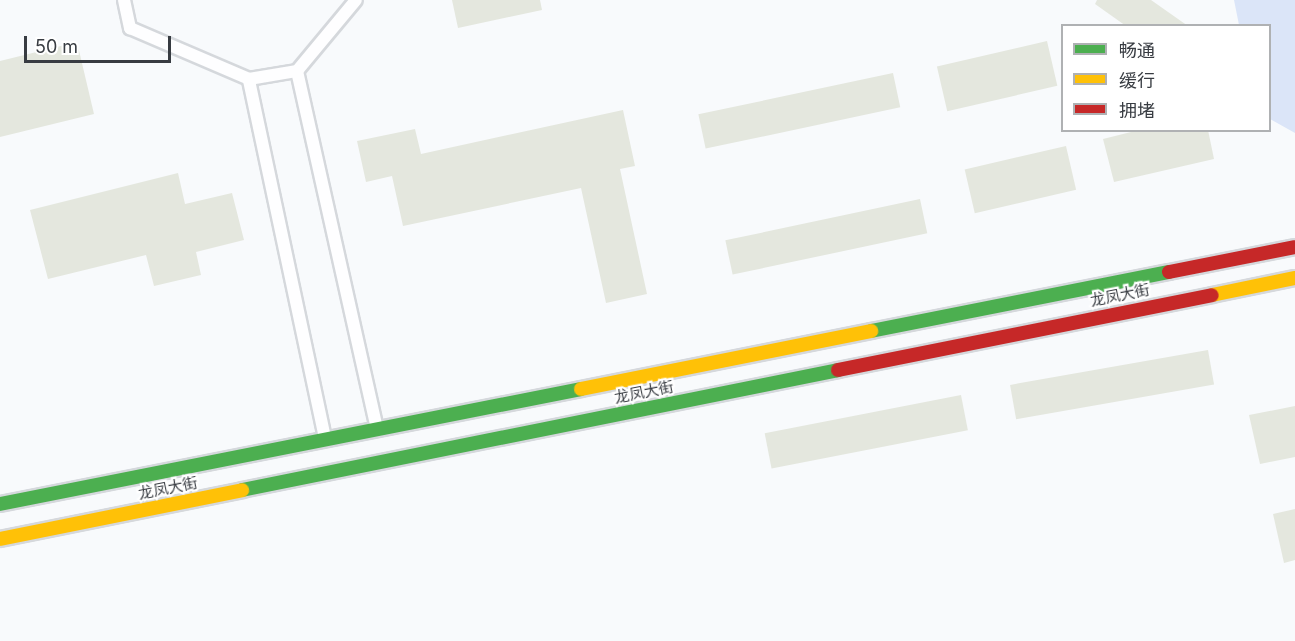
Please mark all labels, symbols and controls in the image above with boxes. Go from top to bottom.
scale bar [27,24,174,62]
legend [1061,24,1271,132]
text: 50 m [35,36,78,57]
text: 畅通 [1119,40,1155,61]
text: 缓行 [1119,70,1155,91]
text: 拥堵 [1119,100,1155,121]
street label: 龙凤大街 [1089,280,1151,310]
street label: 龙凤大街 [613,377,675,407]
street label: 龙凤大街 [137,473,199,503]

